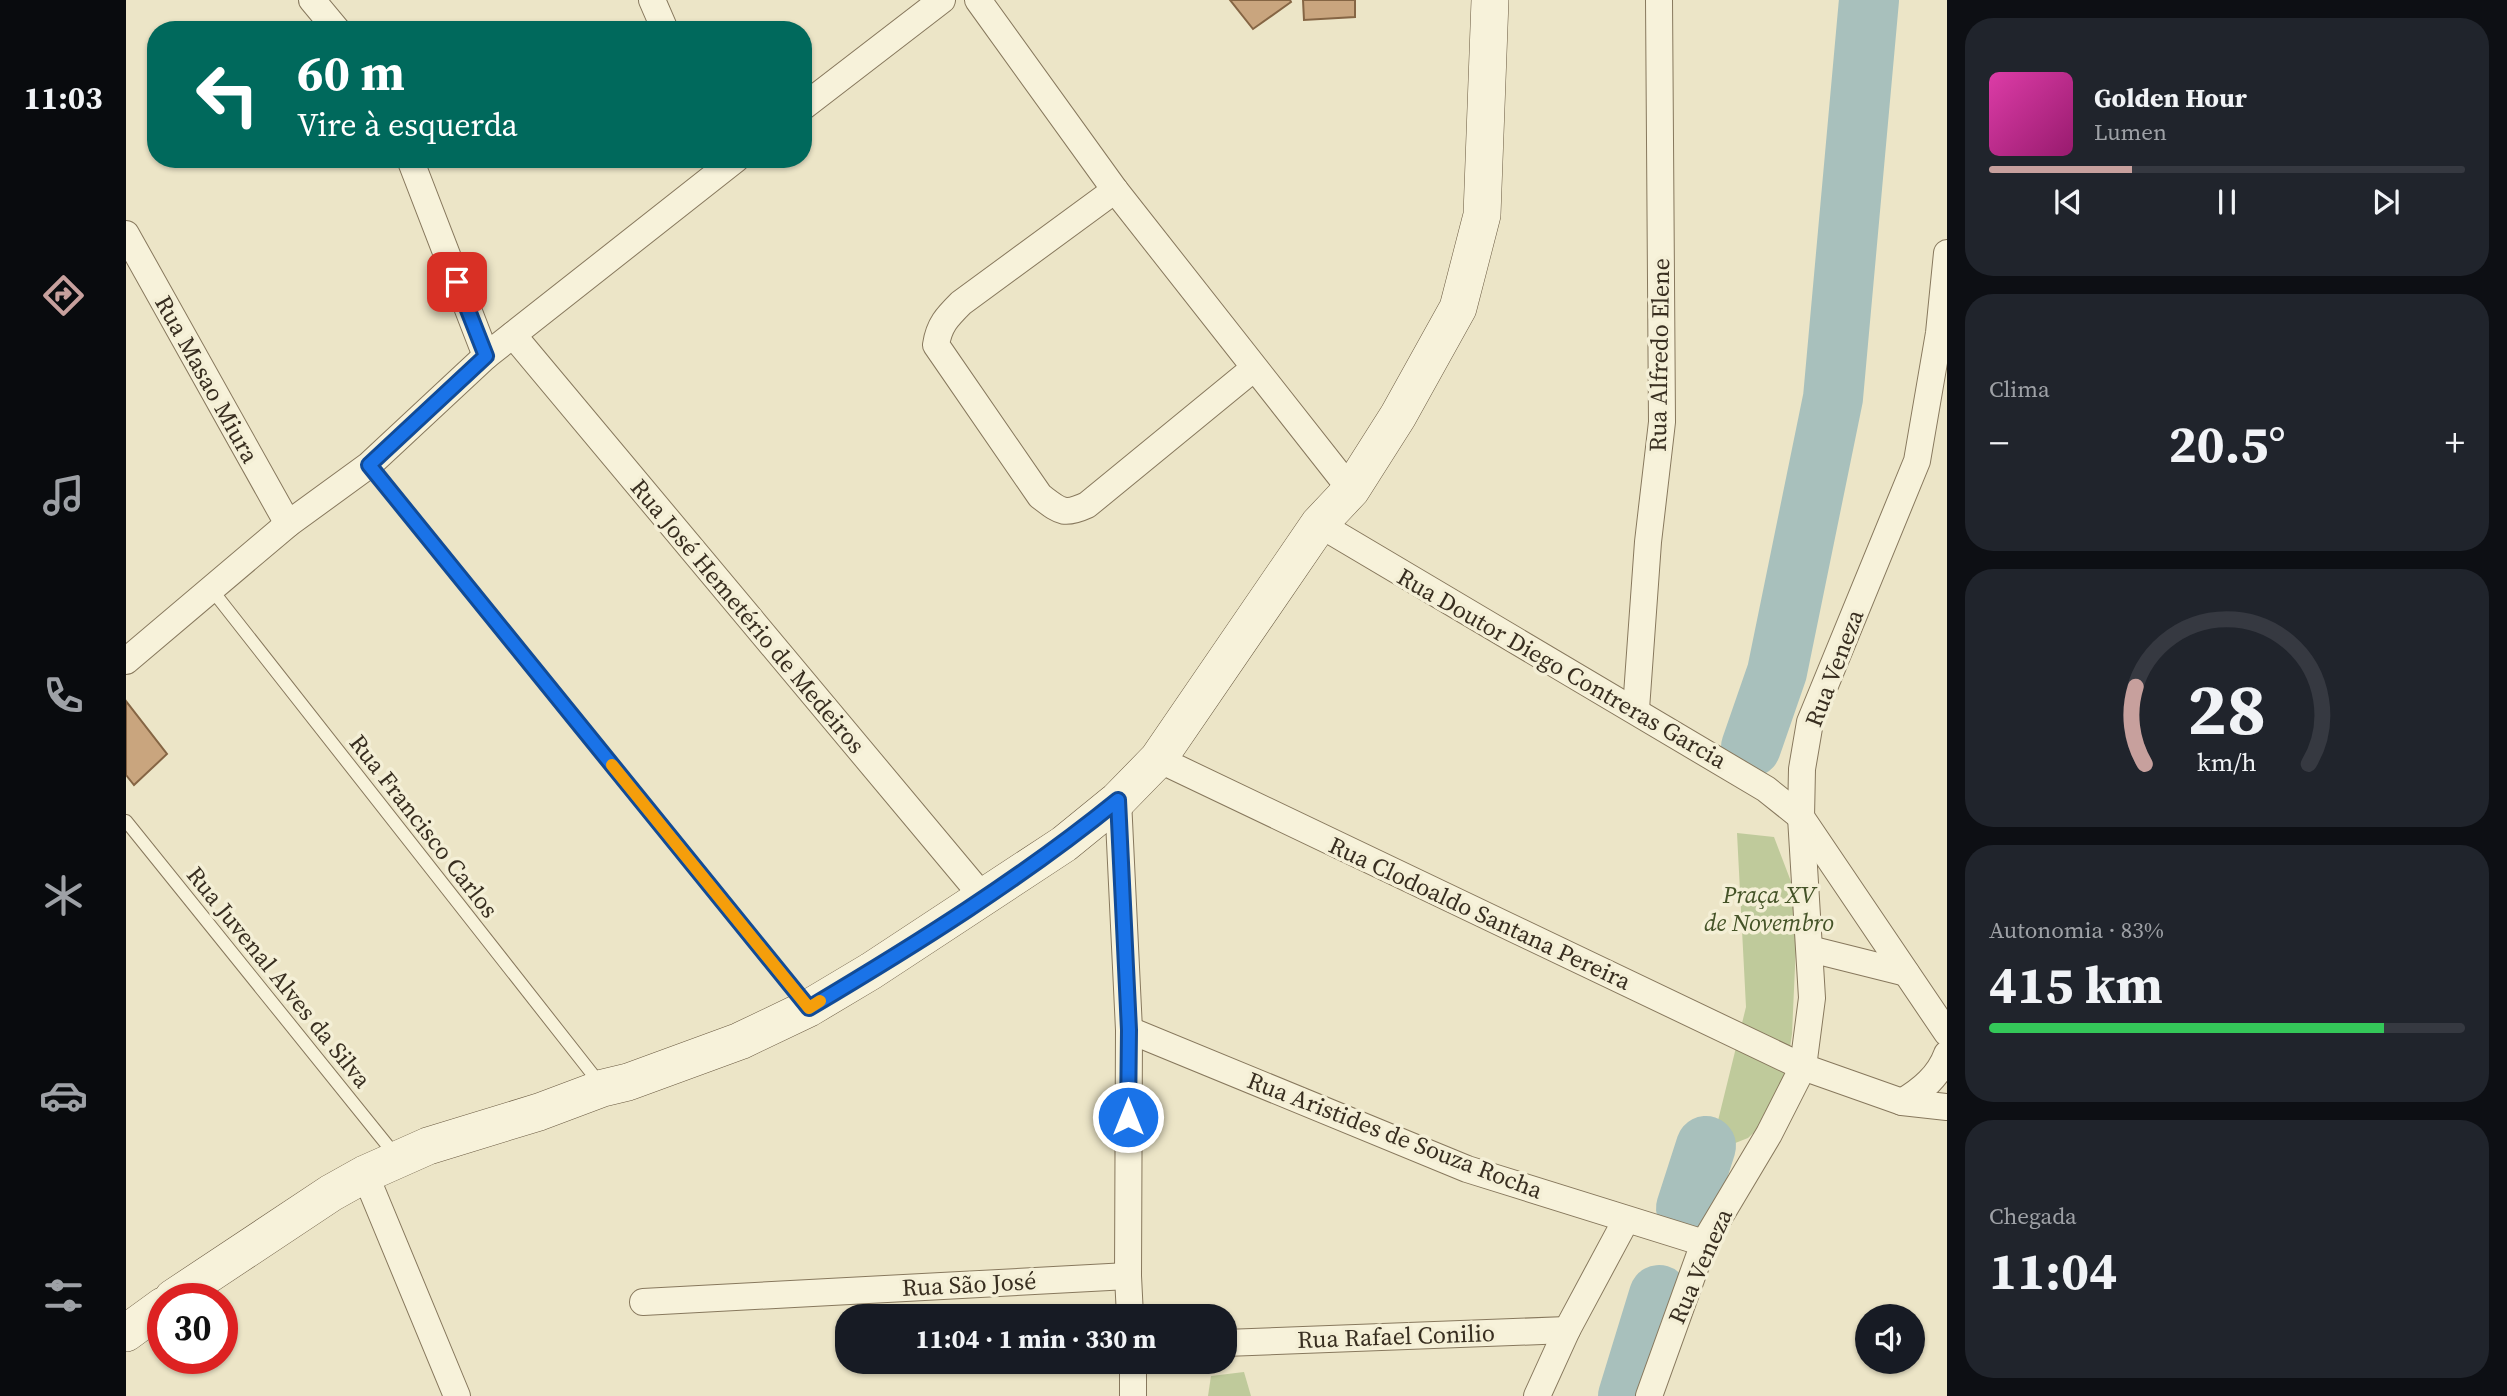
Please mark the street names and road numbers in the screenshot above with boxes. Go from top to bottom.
street label: Rua Alfredo Elene [1641,258,1677,452]
street label: Rua Masao Miura [147,289,267,469]
street label: Rua José Hemetério de Medeiros [623,472,873,760]
street label: Rua Doutor Diego Contreras Garcia [1391,560,1734,777]
street label: Rua Veneza [1797,604,1872,731]
street label: Rua Francisco Carlos [342,727,506,925]
street label: Rua Clodoaldo Santana Pereira [1324,828,1637,998]
street label: Rua Juvenal Alves da Silva [179,859,379,1095]
street label: Rua Aristides de Souza Rocha [1243,1063,1548,1207]
street label: Rua Veneza [1660,1202,1740,1329]
street label: Rua São José [901,1264,1037,1304]
street label: Rua Rafael Conilio [1297,1316,1495,1356]

